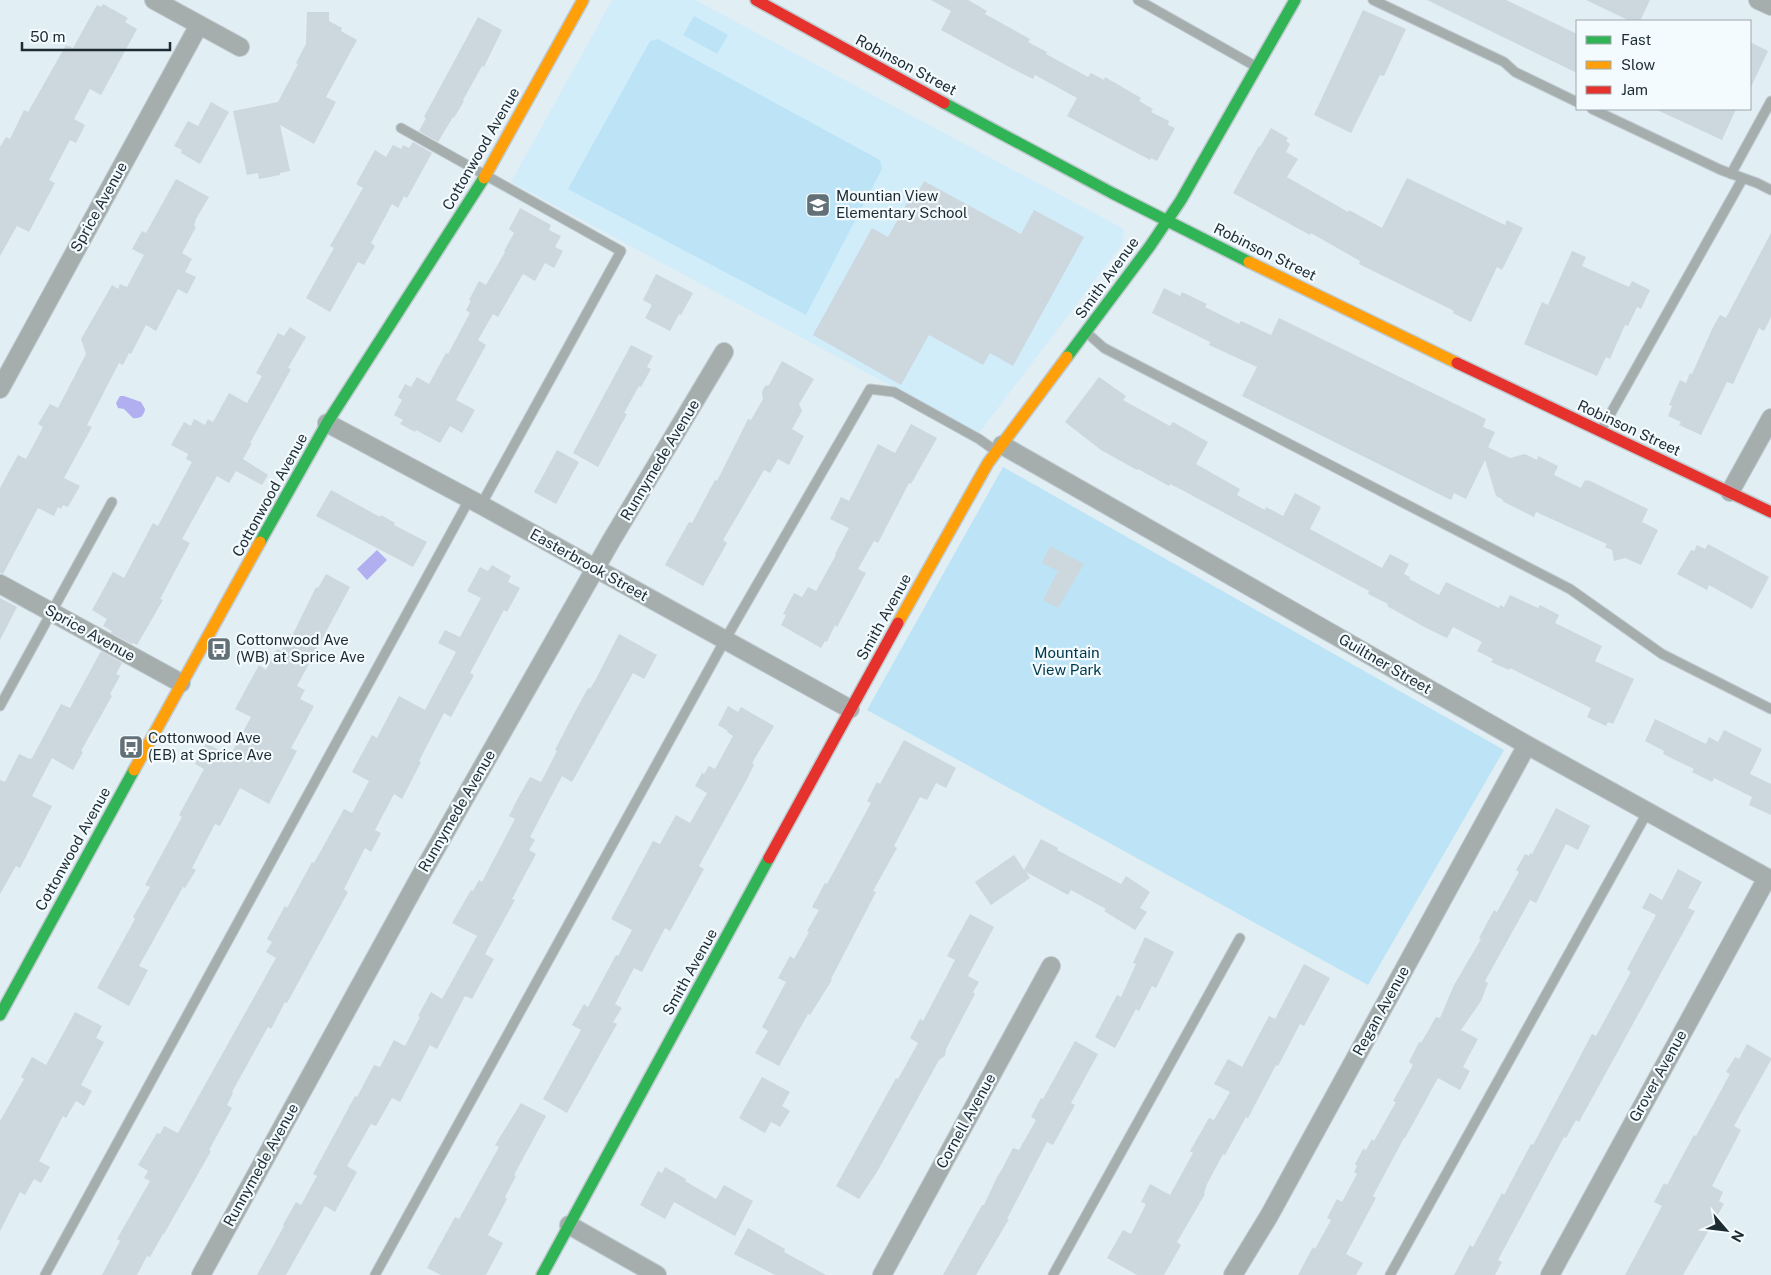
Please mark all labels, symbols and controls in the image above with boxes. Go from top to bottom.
scale bar [22,20,170,52]
legend [1576,20,1751,110]
text: 50 m [30,28,65,45]
street label: Robinson Street [853,31,960,98]
text: Fast [1621,31,1651,48]
text: Slow [1621,56,1656,73]
text: Jam [1621,81,1648,98]
street label: Cottonwood Avenue [439,84,523,213]
street label: Sprice Avenue [67,159,130,255]
place label: Mountian View Elementary School [836,187,968,221]
school or university icon: Mountian View Elementary School [805,192,831,218]
street label: Robinson Street [1211,219,1319,284]
street label: Smith Avenue [1071,234,1142,322]
street label: Runnymede Avenue [617,396,702,523]
street label: Robinson Street [1575,396,1684,459]
street label: Cottonwood Avenue [229,430,311,560]
street label: Easterbrook Street [527,525,651,604]
street label: Smith Avenue [853,570,914,663]
street label: Sprice Avenue [42,601,138,664]
street label: Guiltner Street [1336,630,1435,697]
place label: Cottonwood Ave (WB) at Sprice Ave [236,631,365,665]
bus stop icon: Cottonwood Ave (WB) at Sprice Ave [206,636,232,662]
park label: Mountain View Park [1032,644,1102,678]
place label: Cottonwood Ave (EB) at Sprice Ave [148,729,272,763]
bus stop icon: Cottonwood Ave (EB) at Sprice Ave [118,734,144,760]
street label: Runnymede Avenue [415,747,498,875]
street label: Cottonwood Avenue [32,784,114,914]
street label: Smith Avenue [659,925,720,1018]
street label: Regan Avenue [1349,963,1412,1058]
street label: Grover Avenue [1625,1027,1690,1124]
street label: Cornell Avenue [932,1070,999,1171]
street label: Runnymede Avenue [220,1100,301,1229]
north arrow [1701,1205,1751,1255]
text: N [1728,1228,1747,1245]

